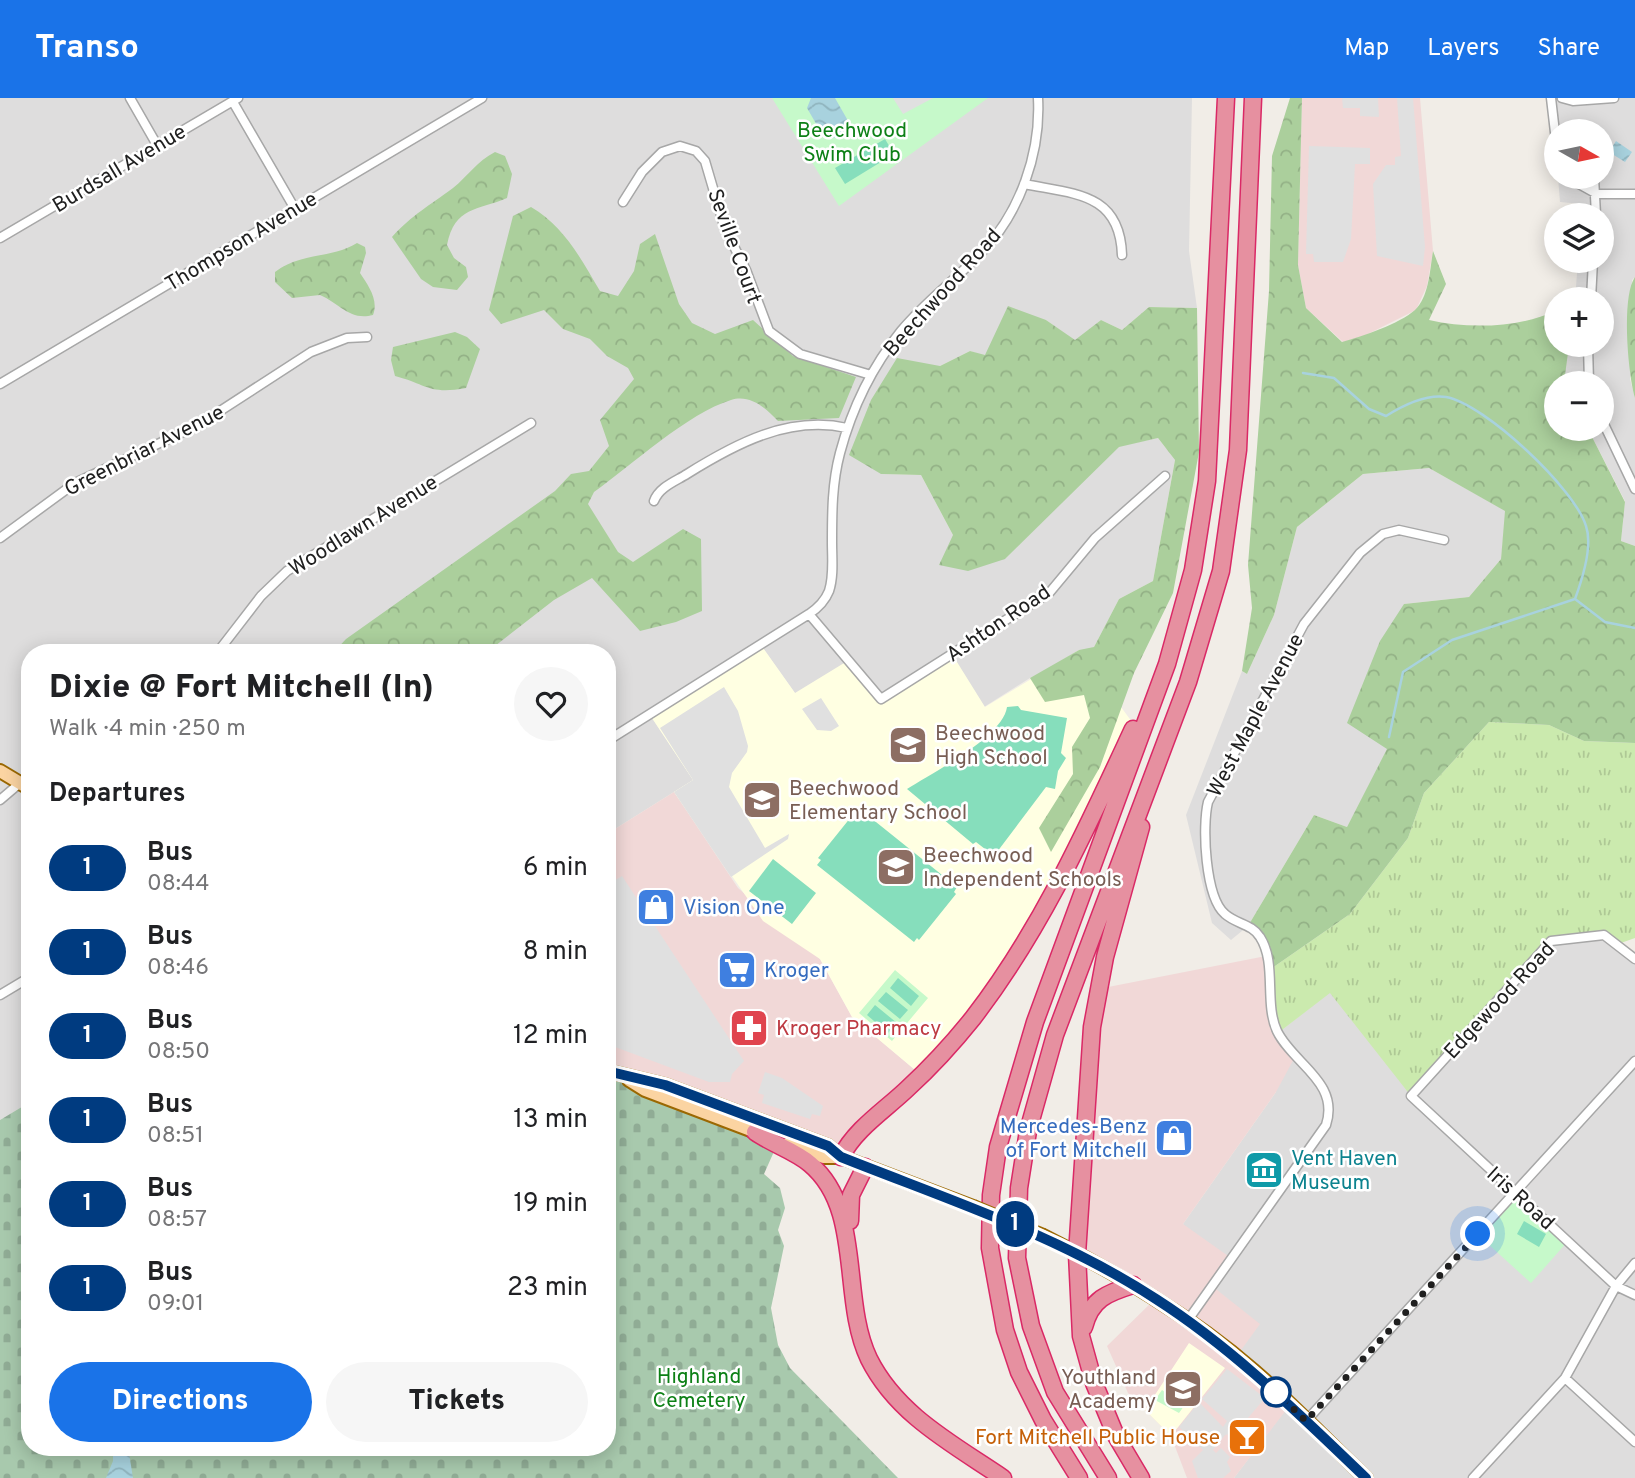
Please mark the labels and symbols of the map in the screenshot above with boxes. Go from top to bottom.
park label: Beechwood Swim Club [797,118,907,169]
street label: Burdsall Avenue [48,119,192,220]
north arrow [1544,119,1614,189]
street label: Seville Court [700,185,767,308]
street label: Thompson Avenue [161,186,323,298]
street label: Beechwood Road [878,223,1008,363]
street label: Greenbriar Avenue [60,399,229,503]
street label: Woodlawn Avenue [284,470,443,583]
street label: Ashton Road [941,579,1056,669]
street label: West Maple Avenue [1202,629,1311,802]
place label: Beechwood High School [935,721,1048,772]
school or university icon: Beechwood High School [887,724,929,766]
place label: Beechwood Elementary School [789,776,967,827]
school or university icon: Beechwood Elementary School [741,779,783,821]
place label: Beechwood Independent Schools [923,843,1122,894]
school or university icon: Beechwood Independent Schools [875,846,917,888]
shop icon: Vision One [635,886,677,928]
place label: Vision One [683,895,784,922]
street label: Edgewood Road [1439,937,1561,1065]
supermarket icon: Kroger [716,949,758,991]
place label: Kroger [764,958,829,985]
pharmacy icon: Kroger Pharmacy [728,1007,770,1049]
place label: Kroger Pharmacy [776,1016,941,1043]
place label: Mercedes-Benz of Fort Mitchell [1000,1114,1147,1165]
shop icon: Mercedes-Benz of Fort Mitchell [1153,1117,1195,1159]
place label: Vent Haven Museum [1291,1146,1398,1197]
museum icon: Vent Haven Museum [1243,1149,1285,1191]
street label: Iris Road [1480,1161,1560,1237]
line badge: 1 [992,1201,1038,1247]
your location [1460,1216,1495,1251]
park label: Highland Cemetery [652,1364,746,1415]
place label: Youthland Academy [1061,1365,1156,1416]
school or university icon: Youthland Academy [1162,1368,1204,1410]
unlabelled marker [1261,1377,1291,1407]
bar icon: Fort Mitchell Public House [1226,1416,1268,1458]
place label: Fort Mitchell Public House [975,1425,1220,1452]

